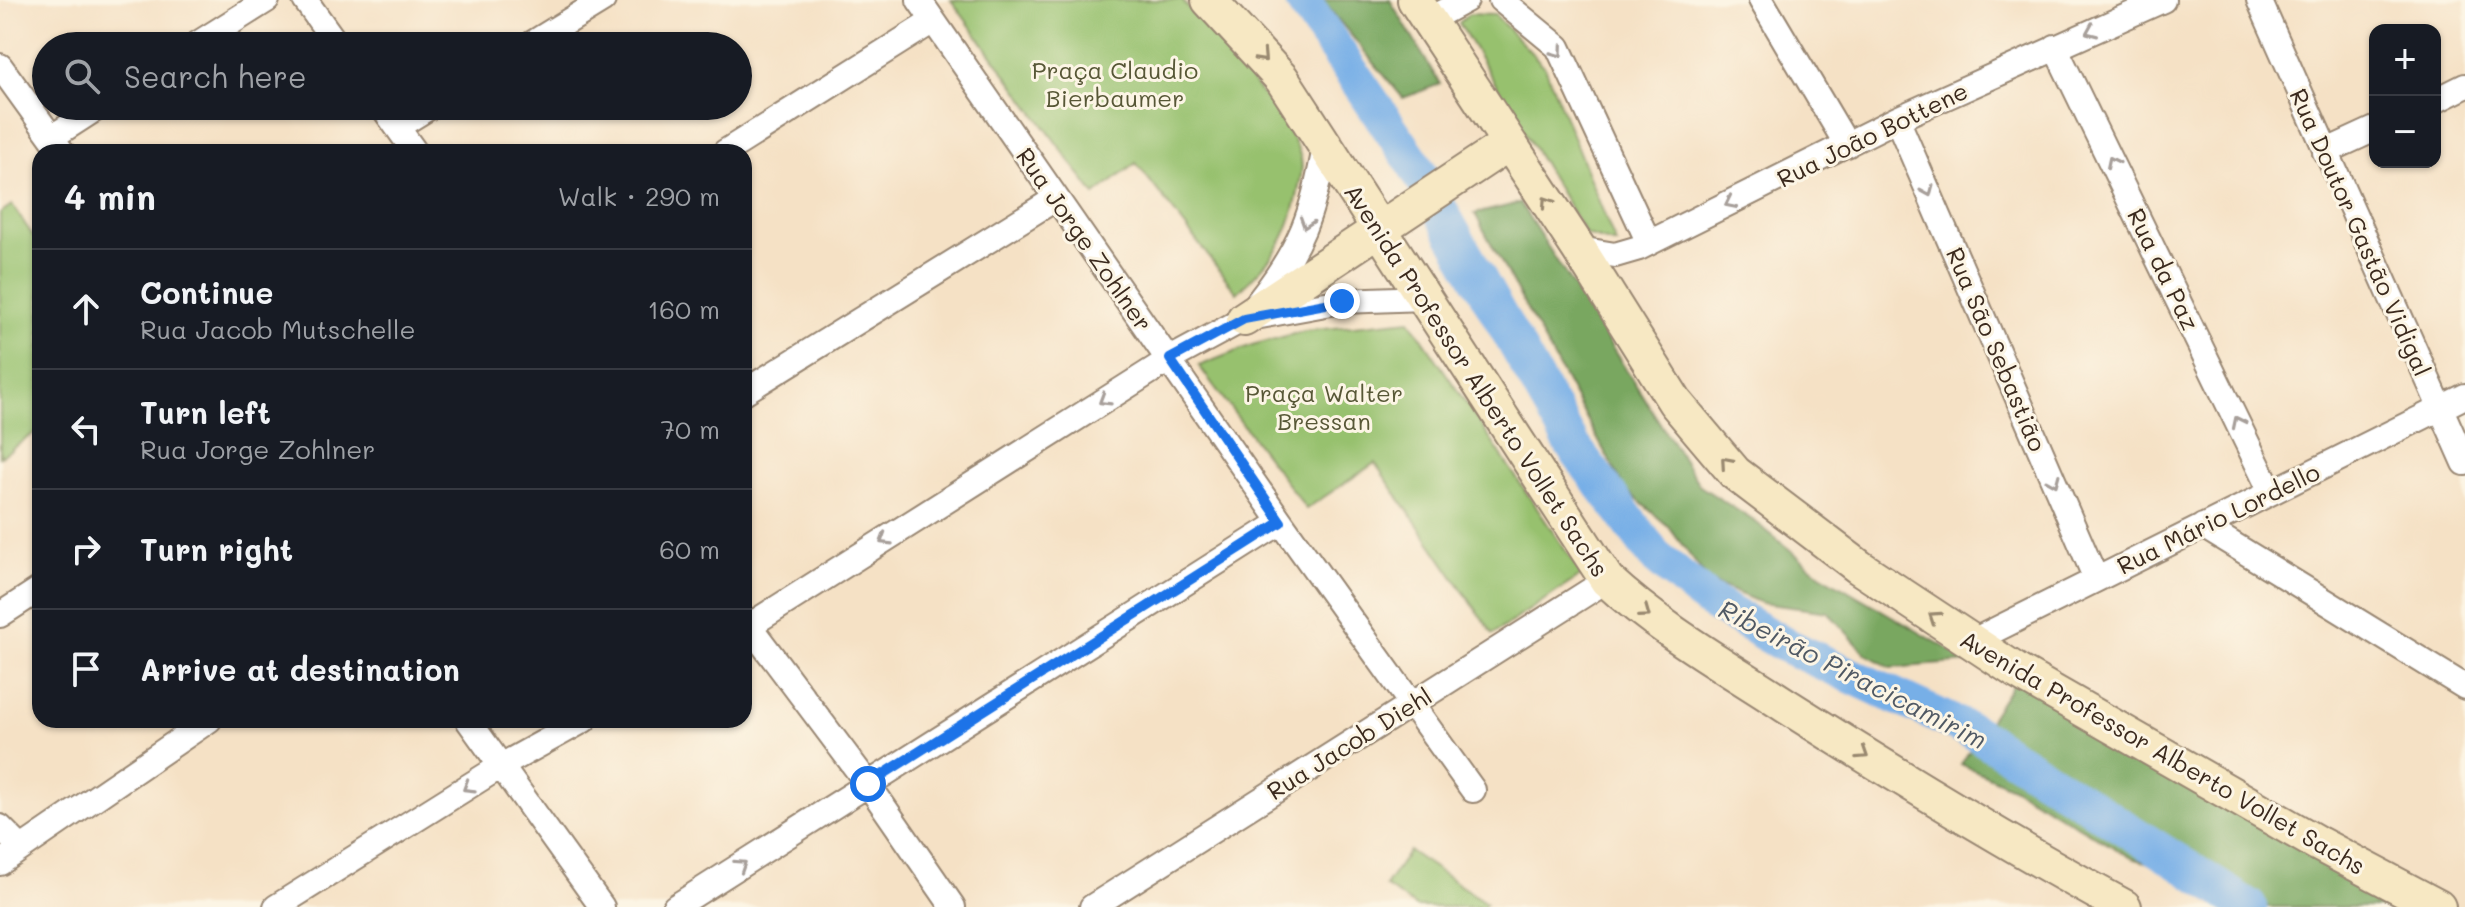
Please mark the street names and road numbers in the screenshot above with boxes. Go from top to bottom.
street label: Rua João Bottene [1771,74,1973,194]
street label: Rua Doutor Gastão Vidigal [2283,83,2439,381]
street label: Rua Jorge Zohlner [1010,141,1160,337]
street label: Avenida Professor Alberto Vollet Sachs [1338,178,1616,582]
street label: Rua da Paz [2121,203,2207,335]
street label: Rua São Sebastião [1940,242,2054,456]
street label: Rua Mário Lordello [2112,455,2324,581]
street label: Avenida Professor Alberto Vollet Sachs [1955,623,2371,881]
street label: Rua Jacob Diehl [1261,680,1437,806]

